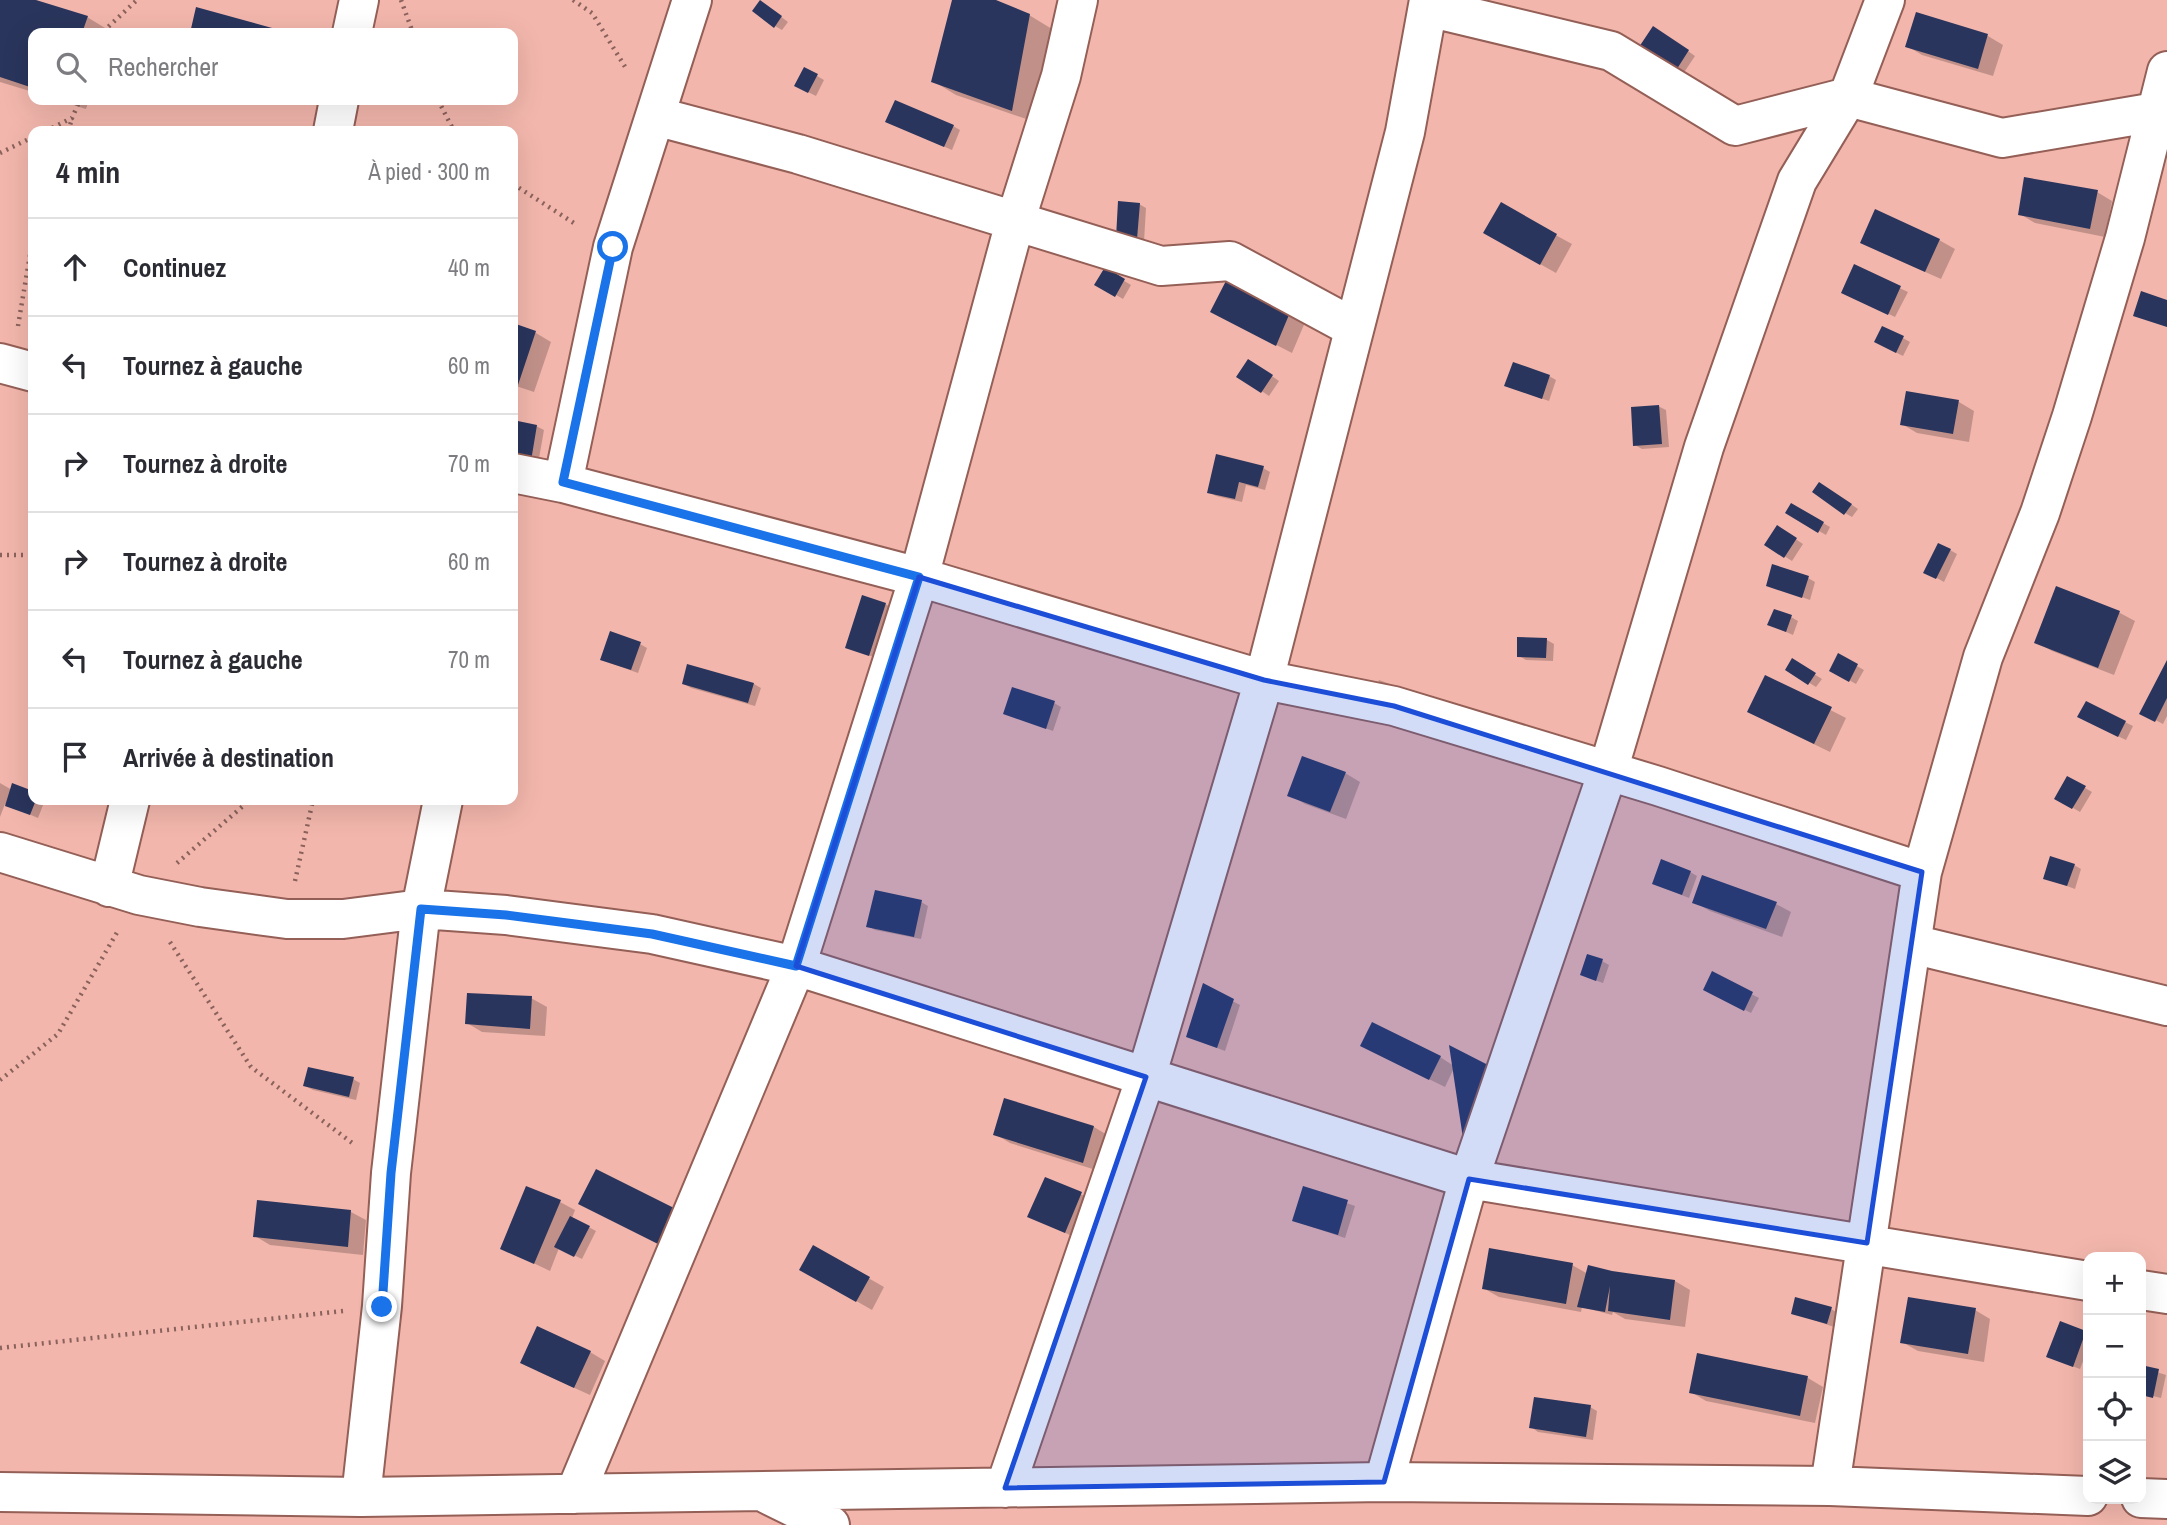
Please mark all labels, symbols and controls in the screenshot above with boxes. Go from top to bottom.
search box [28,28,518,105]
icon: search [52,48,90,86]
text: Rechercher [108,49,218,84]
text: 4 min [56,152,120,192]
text: À pied · 300 m [368,156,490,187]
route start [597,231,628,262]
icon: ahead [56,248,94,286]
text: Continuez [123,250,226,285]
text: 40 m [448,252,490,283]
icon: left [56,346,94,384]
text: Tournez à gauche [123,348,303,383]
text: 60 m [448,350,490,381]
icon: right [56,444,94,482]
text: Tournez à droite [123,446,287,481]
text: 70 m [448,448,490,479]
icon: right [56,542,94,580]
text: Tournez à droite [123,544,287,579]
text: 60 m [448,546,490,577]
icon: left [56,640,94,678]
text: Tournez à gauche [123,642,303,677]
text: 70 m [448,644,490,675]
icon: arrive [56,738,94,776]
text: Arrivée à destination [123,740,334,775]
map controls [2083,1252,2146,1504]
button: + [2083,1252,2146,1315]
route end [366,1291,397,1322]
button: − [2083,1315,2146,1378]
button: locate [2083,1378,2146,1441]
button: layers [2083,1441,2146,1504]

